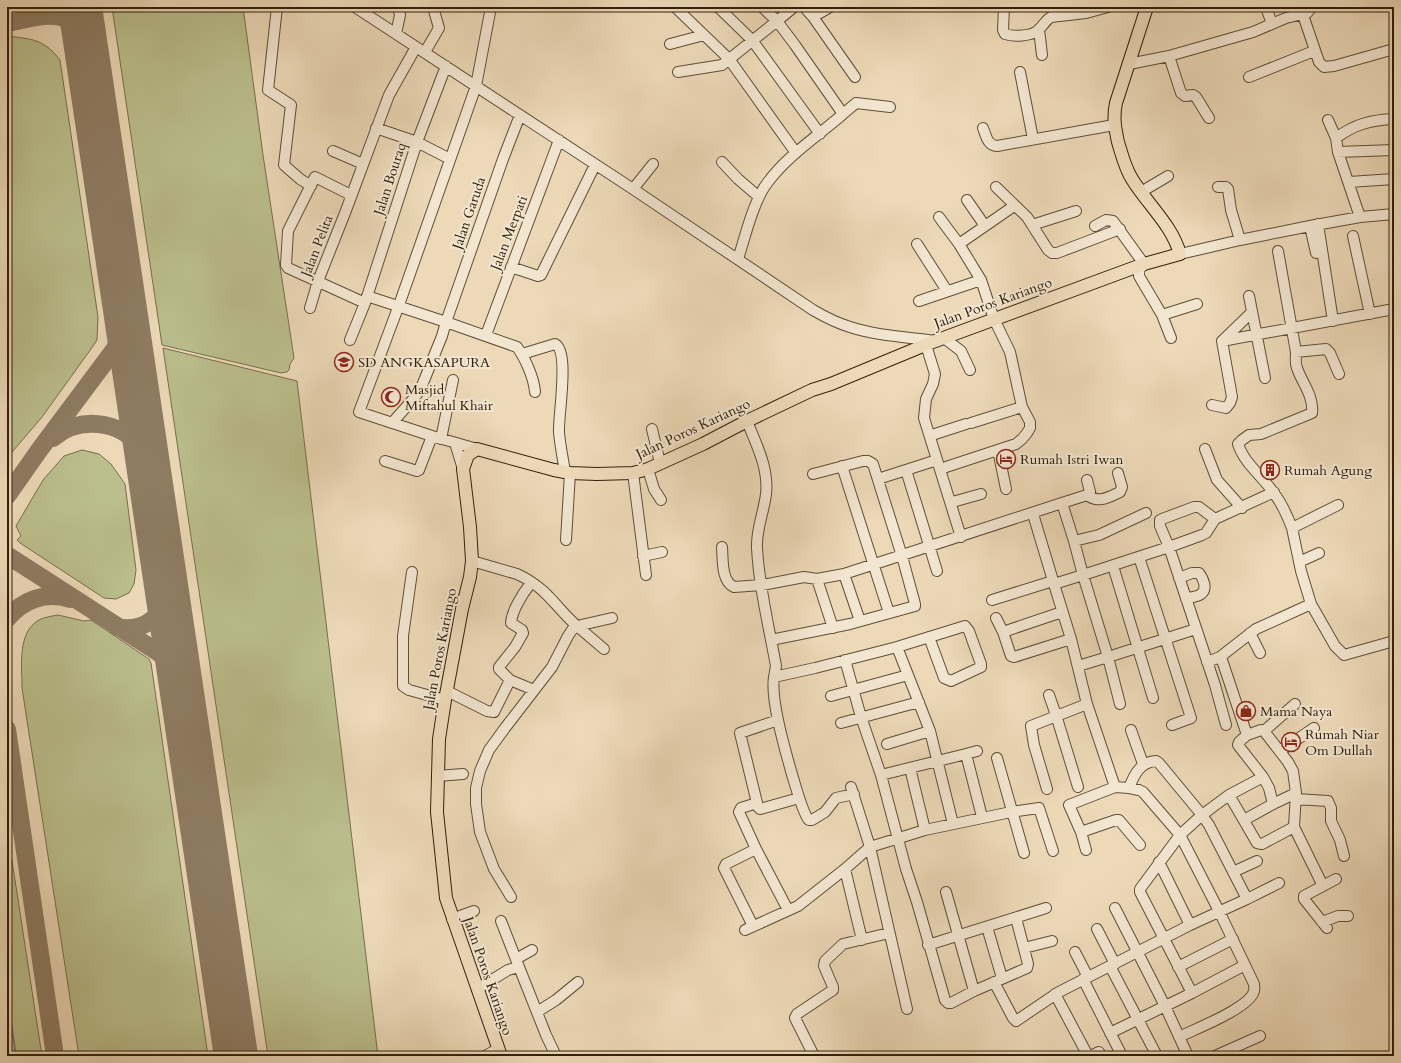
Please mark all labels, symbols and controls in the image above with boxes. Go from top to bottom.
street label: Jalan Bouraq [369,140,411,220]
street label: Jalan Garuda [447,174,490,254]
street label: Jalan Merpati [485,193,532,275]
street label: Jalan Pelita [296,212,337,281]
street label: Jalan Poros Kariango [930,273,1055,334]
school or university icon: SD ANGKASAPURA [333,351,355,373]
place label: SD ANGKASAPURA [358,353,490,372]
place label: Masjid Miftahul Khair [405,380,494,415]
mosque icon: Masjid Miftahul Khair [380,386,402,408]
street label: Jalan Poros Kariango [631,394,754,465]
hotel icon: Rumah Istri Iwan [995,448,1017,470]
place label: Rumah Istri Iwan [1020,450,1123,469]
building icon: Rumah Agung [1259,459,1281,481]
place label: Rumah Agung [1284,461,1372,480]
street label: Jalan Poros Kariango [418,586,461,714]
shop icon: Mama Naya [1235,700,1257,722]
place label: Mama Naya [1260,702,1332,721]
place label: Rumah Niar Om Dullah [1305,725,1380,760]
hotel icon: Rumah Niar Om Dullah [1280,731,1302,753]
street label: Jalan Poros Kariango [458,912,517,1038]

